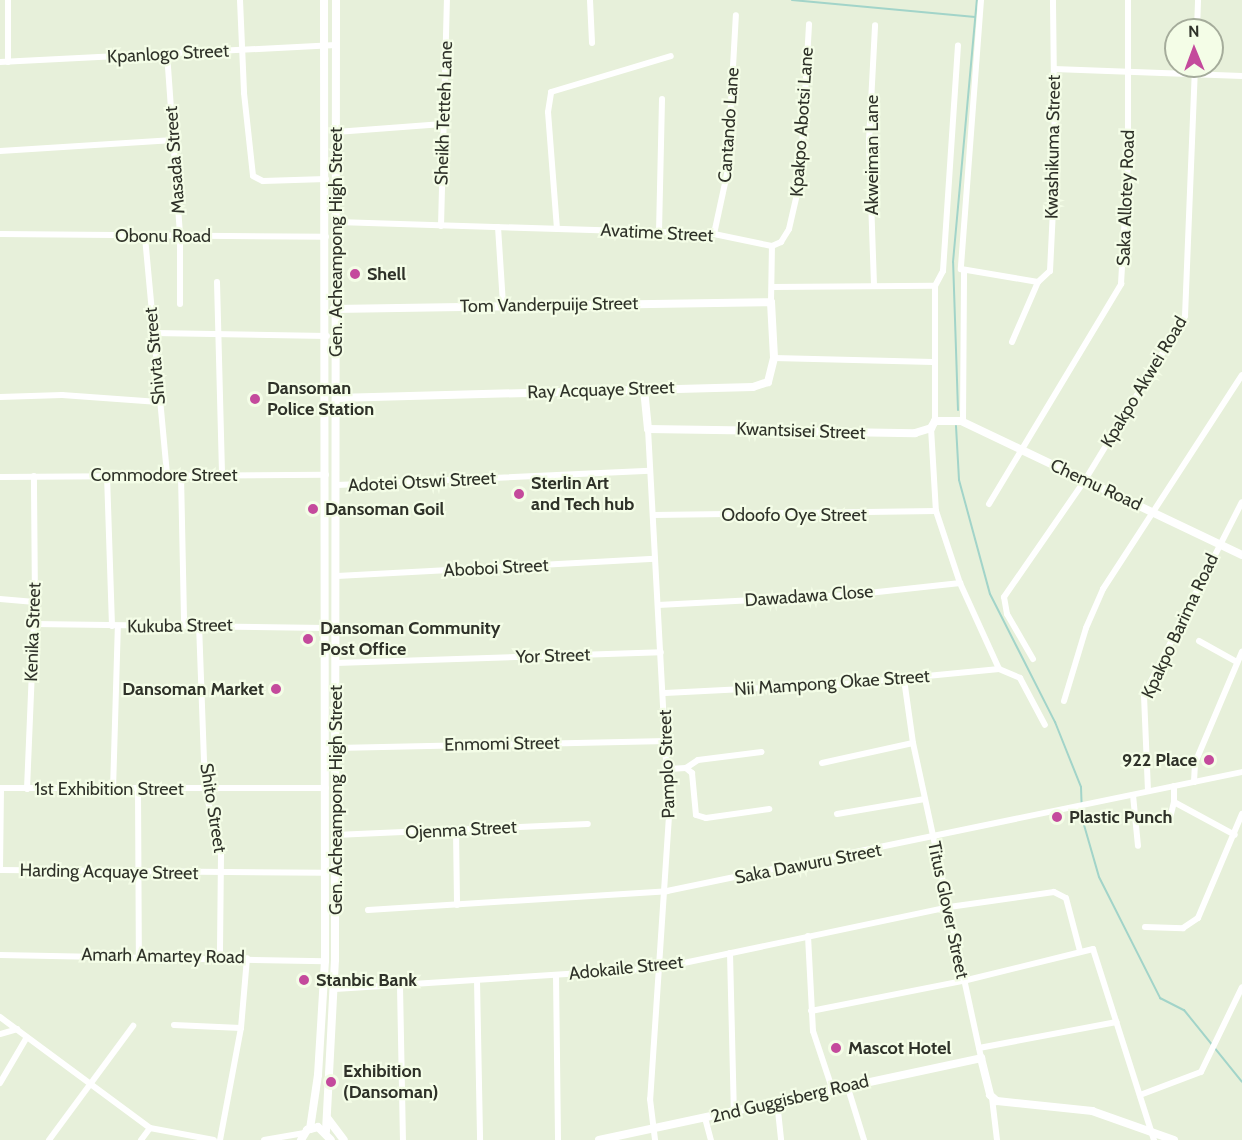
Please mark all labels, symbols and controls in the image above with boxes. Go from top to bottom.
north arrow [1164,18,1224,78]
text: N [1188,22,1200,41]
street label: Kpanlogo Street [106,40,230,68]
street label: Sheikh Tetteh Lane [431,40,457,186]
street label: Kpakpo Abotsi Lane [786,46,818,198]
street label: Cantando Lane [714,67,744,183]
street label: Kwashikuma Street [1041,75,1065,219]
street label: Akweiman Lane [861,95,883,215]
street label: Masada Street [160,105,190,215]
street label: Gen. Acheampong High Street [325,127,347,357]
street label: Saka Allotey Road [1113,130,1139,266]
street label: Avatime Street [600,219,714,247]
street label: Obonu Road [115,225,211,247]
place label: Shell [367,263,406,285]
marker: Shell [348,267,362,281]
street label: Tom Vanderpuije Street [460,293,638,317]
street label: Shivta Street [140,306,170,406]
street label: Kpakpo Akwei Road [1096,313,1192,451]
street label: Ray Acquaye Street [527,377,675,403]
place label: Dansoman Police Station [267,378,374,420]
marker: Dansoman Police Station [248,392,262,406]
street label: Kwantsisei Street [736,418,866,444]
street label: Chemu Road [1047,454,1145,516]
street label: Commodore Street [90,464,238,486]
street label: Adotei Otswi Street [347,467,497,497]
place label: Sterlin Art and Tech hub [531,473,634,516]
marker: Sterlin Art and Tech hub [512,487,526,501]
place label: Dansoman Goil [325,498,444,520]
marker: Dansoman Goil [306,502,320,516]
street label: Odoofo Oye Street [721,504,867,526]
street label: Kpakpo Barima Road [1137,550,1223,702]
street label: Aboboi Street [443,554,549,582]
street label: Dawadawa Close [744,581,874,611]
street label: Kenika Street [20,582,46,682]
street label: Kukuba Street [127,614,233,638]
place label: Dansoman Community Post Office [320,618,500,660]
marker: Dansoman Community Post Office [301,632,315,646]
street label: Yor Street [515,644,591,668]
street label: Nii Mampong Okae Street [733,665,931,701]
place label: Dansoman Market [122,678,264,700]
marker: Dansoman Market [269,682,283,696]
street label: Gen. Acheampong High Street [325,685,347,915]
street label: Pamplo Street [654,709,680,819]
street label: Enmomi Street [444,732,560,756]
place label: 922 Place [1122,749,1197,771]
marker: 922 Place [1202,753,1216,767]
street label: Shito Street [195,762,231,854]
street label: 1st Exhibition Street [34,778,184,800]
place label: Plastic Punch [1069,806,1172,828]
marker: Plastic Punch [1050,810,1064,824]
street label: Ojenma Street [405,816,517,844]
street label: Saka Dawuru Street [733,839,883,889]
street label: Titus Glover Street [923,839,973,981]
street label: Harding Acquaye Street [20,860,198,884]
street label: Amarh Amartey Road [81,944,245,968]
street label: Adokaile Street [568,951,684,985]
place label: Stanbic Bank [316,969,417,991]
marker: Stanbic Bank [297,973,311,987]
place label: Mascot Hotel [848,1037,951,1059]
marker: Mascot Hotel [829,1041,843,1055]
place label: Exhibition (Dansoman) [343,1061,438,1104]
street label: 2nd Guggisberg Road [709,1070,871,1128]
marker: Exhibition (Dansoman) [324,1075,338,1089]

